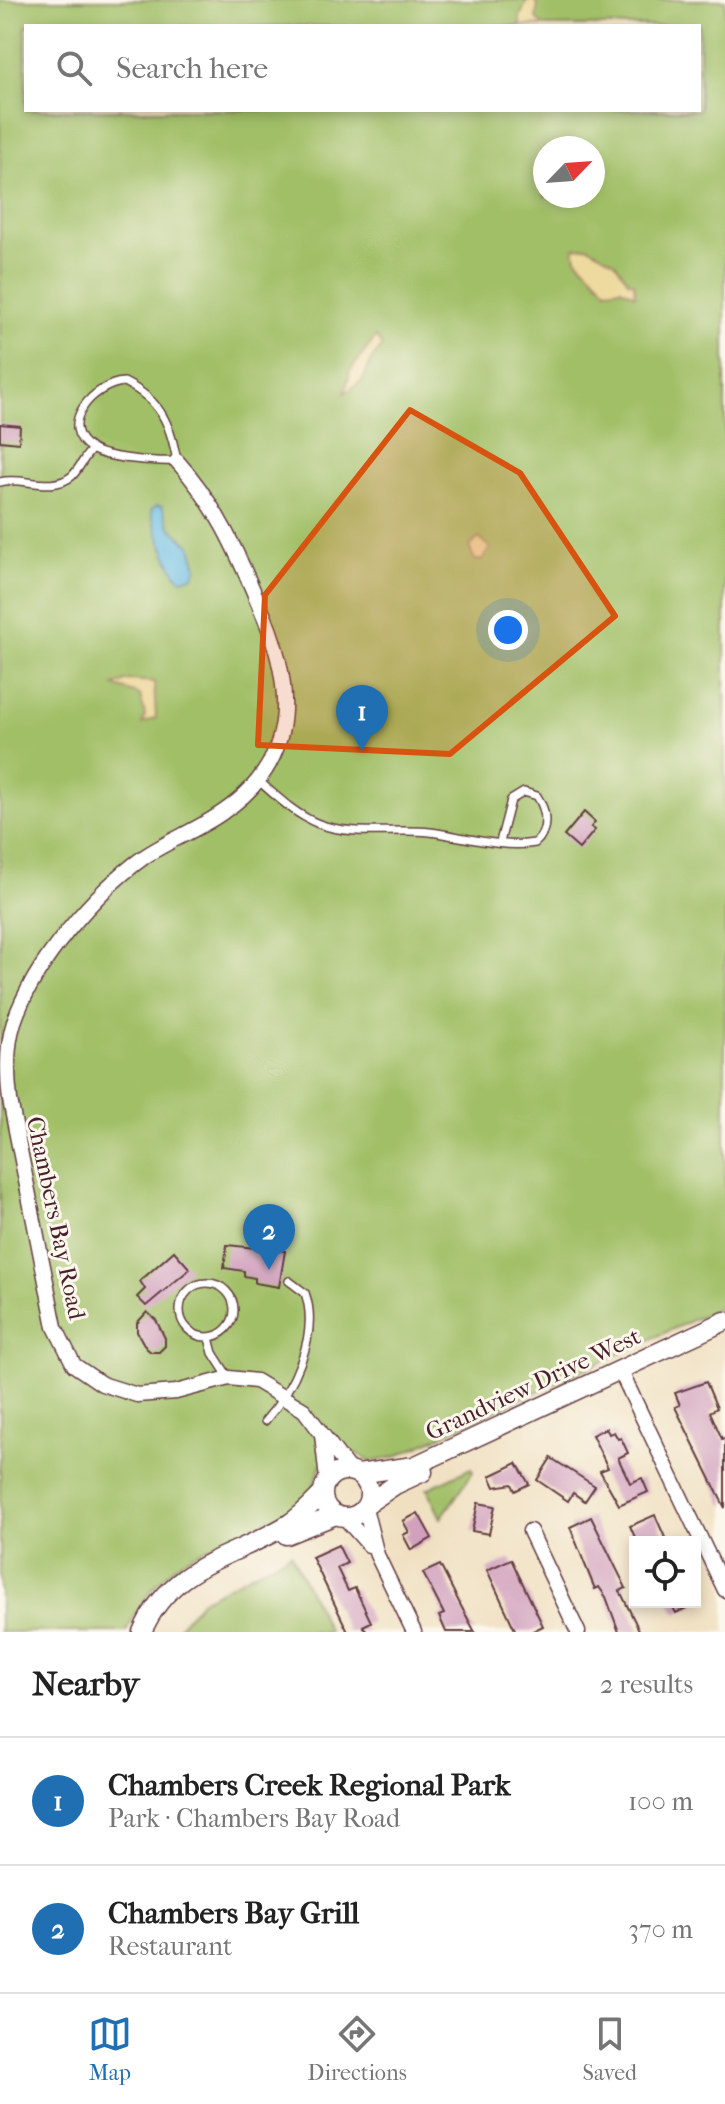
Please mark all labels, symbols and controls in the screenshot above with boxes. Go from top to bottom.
search box [24,24,701,112]
icon: search [52,46,96,90]
text: Search here [116,51,268,86]
north arrow [533,136,605,208]
your location [488,610,528,650]
pin: 1 [336,685,388,751]
street label: Chambers Bay Road [21,1114,91,1323]
pin: 2 [243,1204,295,1270]
street label: Grandview Drive West [421,1322,645,1446]
map controls [629,1536,701,1608]
button: locate [629,1536,701,1608]
text: Nearby [32,1664,139,1704]
text: 2 results [600,1669,693,1700]
text: Chambers Creek Regional Park [108,1768,510,1803]
text: 1 [53,1786,63,1817]
text: 100 m [628,1786,693,1817]
text: Park · Chambers Bay Road [108,1803,400,1834]
text: Chambers Bay Grill [108,1896,359,1931]
text: 2 [51,1914,65,1945]
text: 370 m [628,1914,693,1945]
text: Restaurant [108,1931,232,1962]
tab: Map [88,2012,132,2086]
tab: Directions [308,2012,407,2086]
tab: Saved [583,2012,637,2086]

